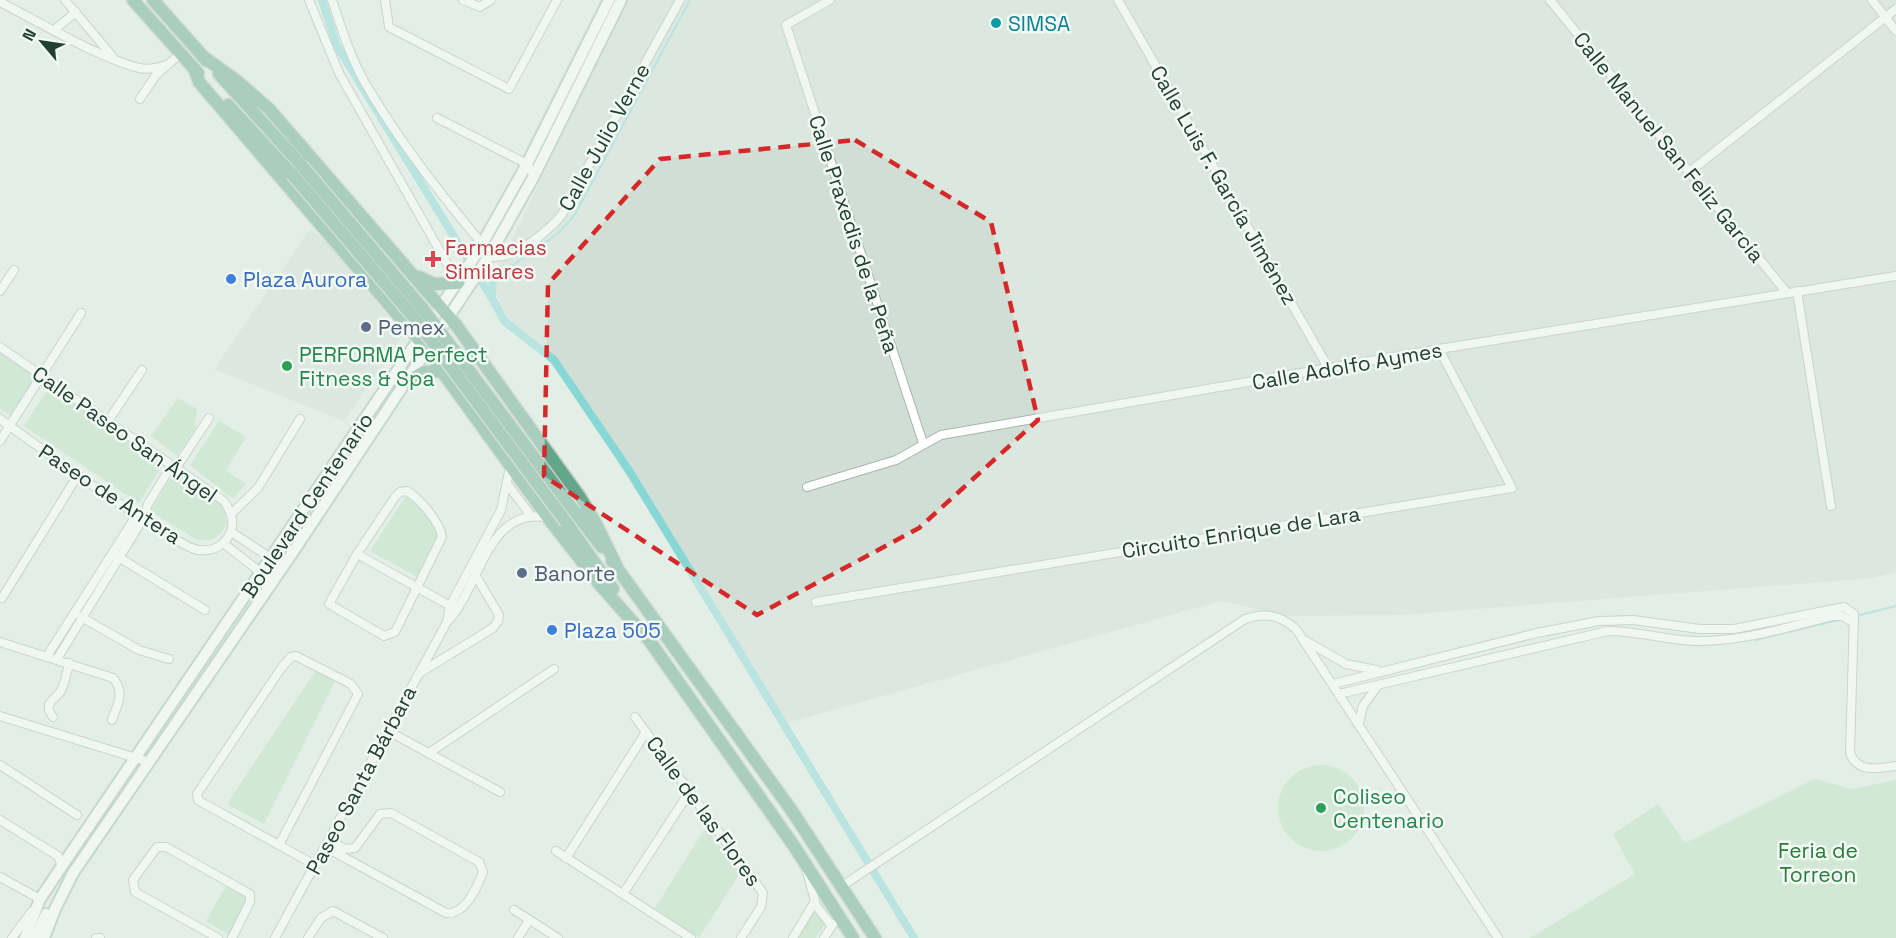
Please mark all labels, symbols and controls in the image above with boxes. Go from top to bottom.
place label: SIMSA [1008,10,1070,37]
north arrow [12,12,72,72]
marker: SIMSA [989,16,1003,30]
text: N [18,25,41,45]
street label: Calle Manuel San Feliz García [1568,26,1770,268]
street label: Calle Julio Verne [552,58,656,216]
street label: Calle Luis F. García Jiménez [1144,61,1304,309]
street label: Calle Praxedis de la Peña [803,111,905,357]
place label: Farmacias Similares [445,234,547,285]
marker: Farmacias Similares [426,252,440,266]
place label: Plaza Aurora [243,266,367,293]
marker: Plaza Aurora [224,272,238,286]
place label: Pemex [378,314,445,341]
marker: Pemex [359,320,373,334]
street label: Calle Adolfo Aymes [1250,336,1444,396]
place label: PERFORMA Perfect Fitness & Spa [299,341,487,392]
marker: PERFORMA Perfect Fitness & Spa [280,359,294,373]
street label: Calle Paseo San Ángel [27,360,223,508]
street label: Boulevard Centenario [235,407,379,603]
street label: Paseo de Antera [34,438,186,550]
street label: Circuito Enrique de Lara [1120,500,1362,564]
place label: Banorte [534,560,615,587]
marker: Banorte [515,566,529,580]
place label: Plaza 505 [564,617,661,644]
marker: Plaza 505 [545,623,559,637]
street label: Paseo Santa Bárbara [300,681,422,879]
street label: Calle de las Flores [640,731,768,891]
place label: Coliseo Centenario [1333,783,1444,834]
marker: Coliseo Centenario [1314,801,1328,815]
park label: Feria de Torreon [1778,837,1858,888]

